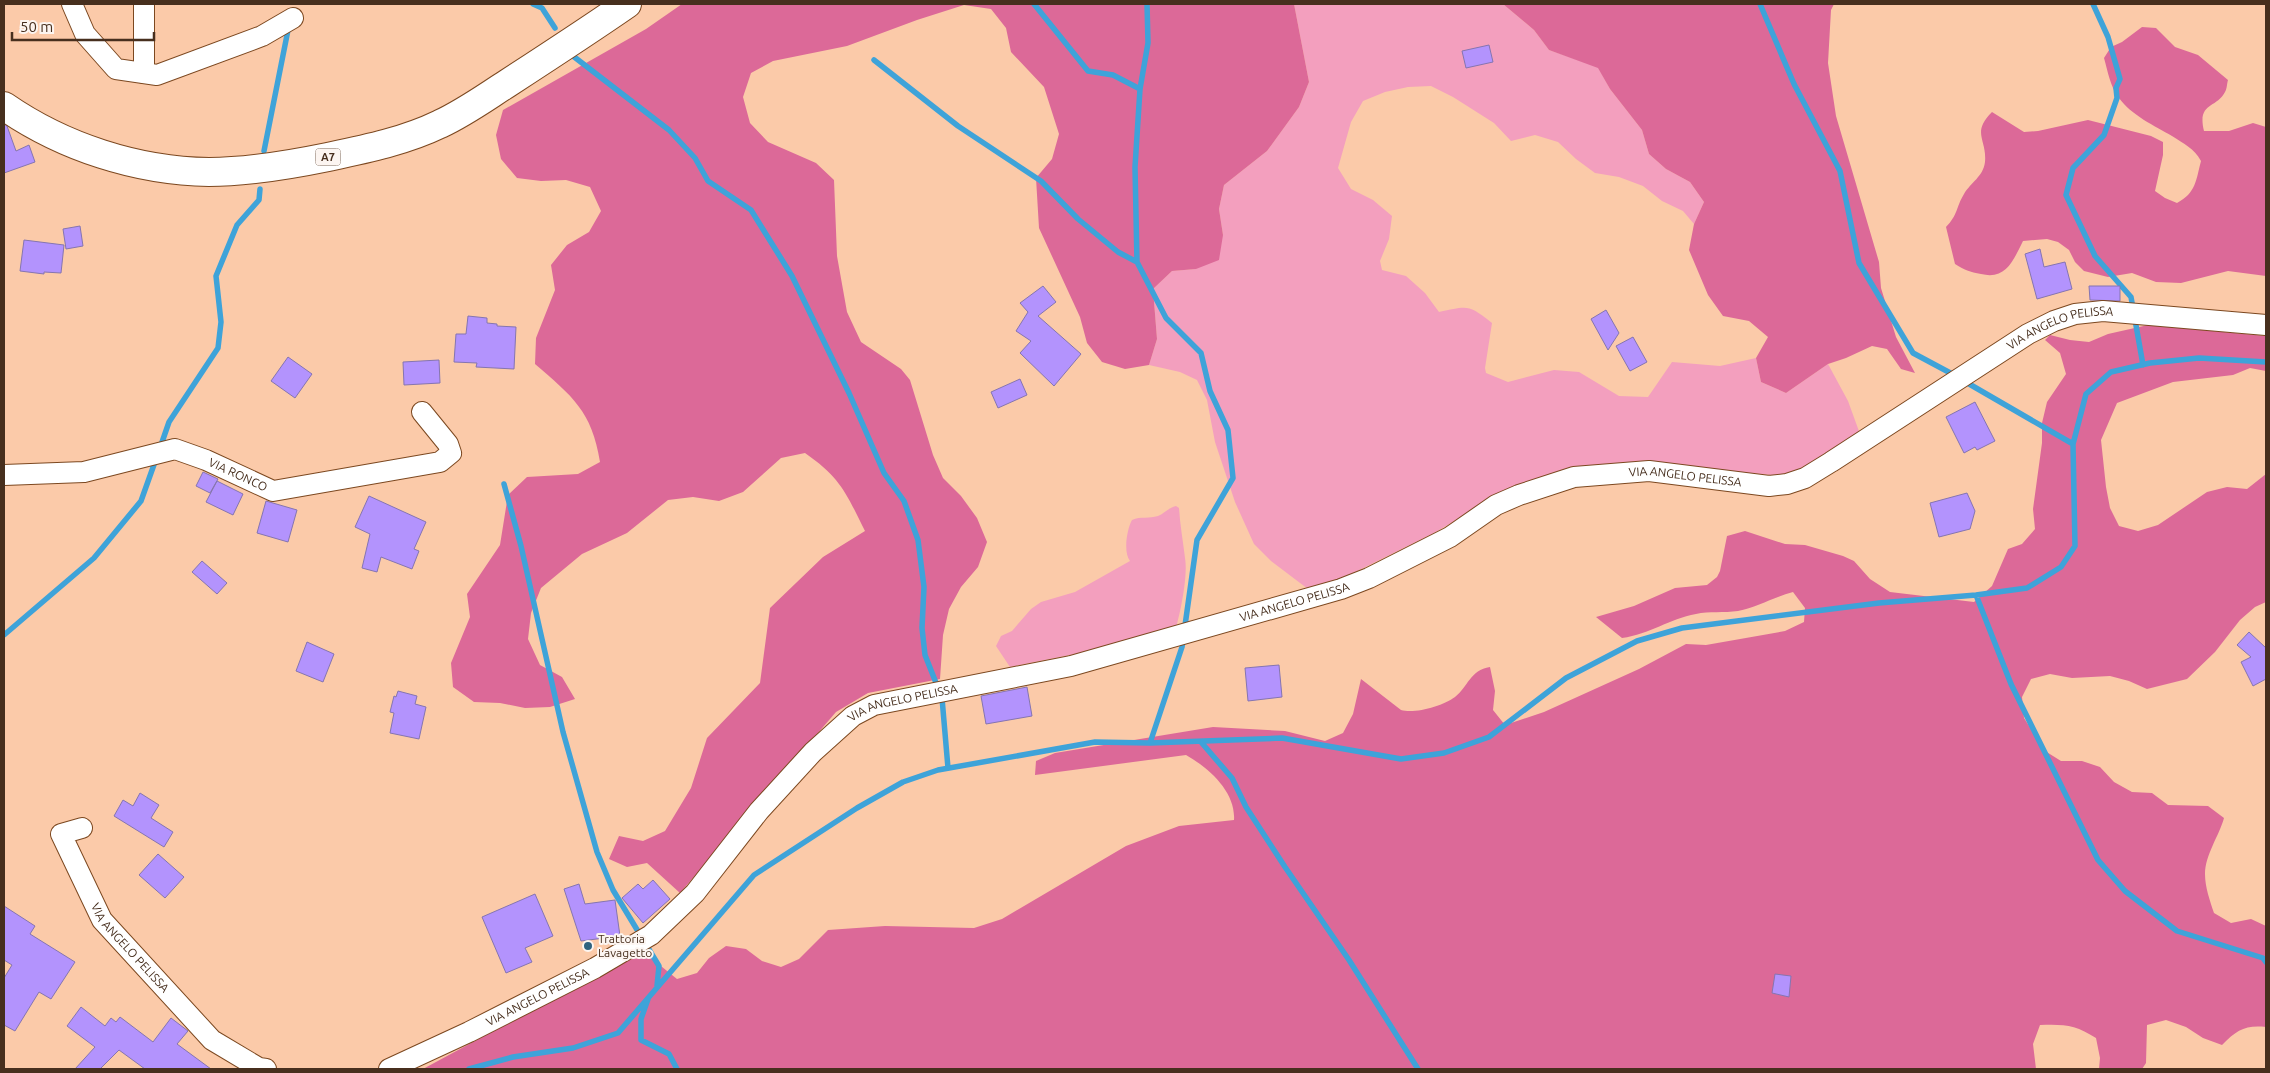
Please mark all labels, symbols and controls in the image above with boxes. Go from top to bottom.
scale bar [12,10,155,42]
text: 50 m [20,18,53,35]
road number: A7 [316,148,340,166]
street label: VIA ANGELO PELISSA [2004,304,2114,352]
street label: VIA RONCO [207,455,270,493]
street label: VIA ANGELO PELISSA [1628,464,1743,489]
street label: VIA ANGELO PELISSA [1238,579,1351,624]
street label: VIA ANGELO PELISSA [845,682,959,724]
street label: VIA ANGELO PELISSA [89,901,172,995]
place label: Trattoria Lavagetto [598,932,652,959]
marker: Trattoria Lavagetto [582,940,594,952]
street label: VIA ANGELO PELISSA [484,965,591,1028]

